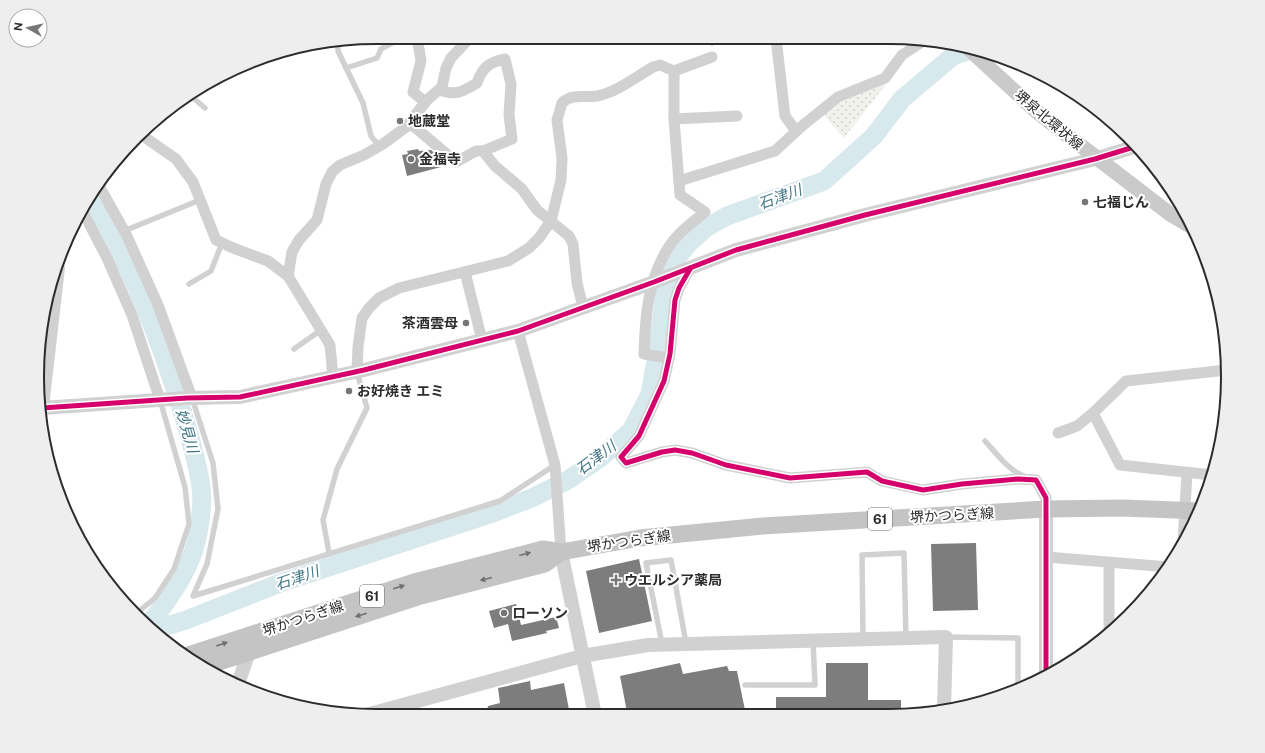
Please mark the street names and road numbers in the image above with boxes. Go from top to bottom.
street label: 堺泉北環状線 [1012,87,1086,153]
street label: 堺かつらぎ線 [910,505,994,525]
road number: 61 [868,508,892,530]
street label: 堺かつらぎ線 [586,527,672,555]
road number: 61 [360,585,384,607]
street label: 堺かつらぎ線 [261,597,345,639]

